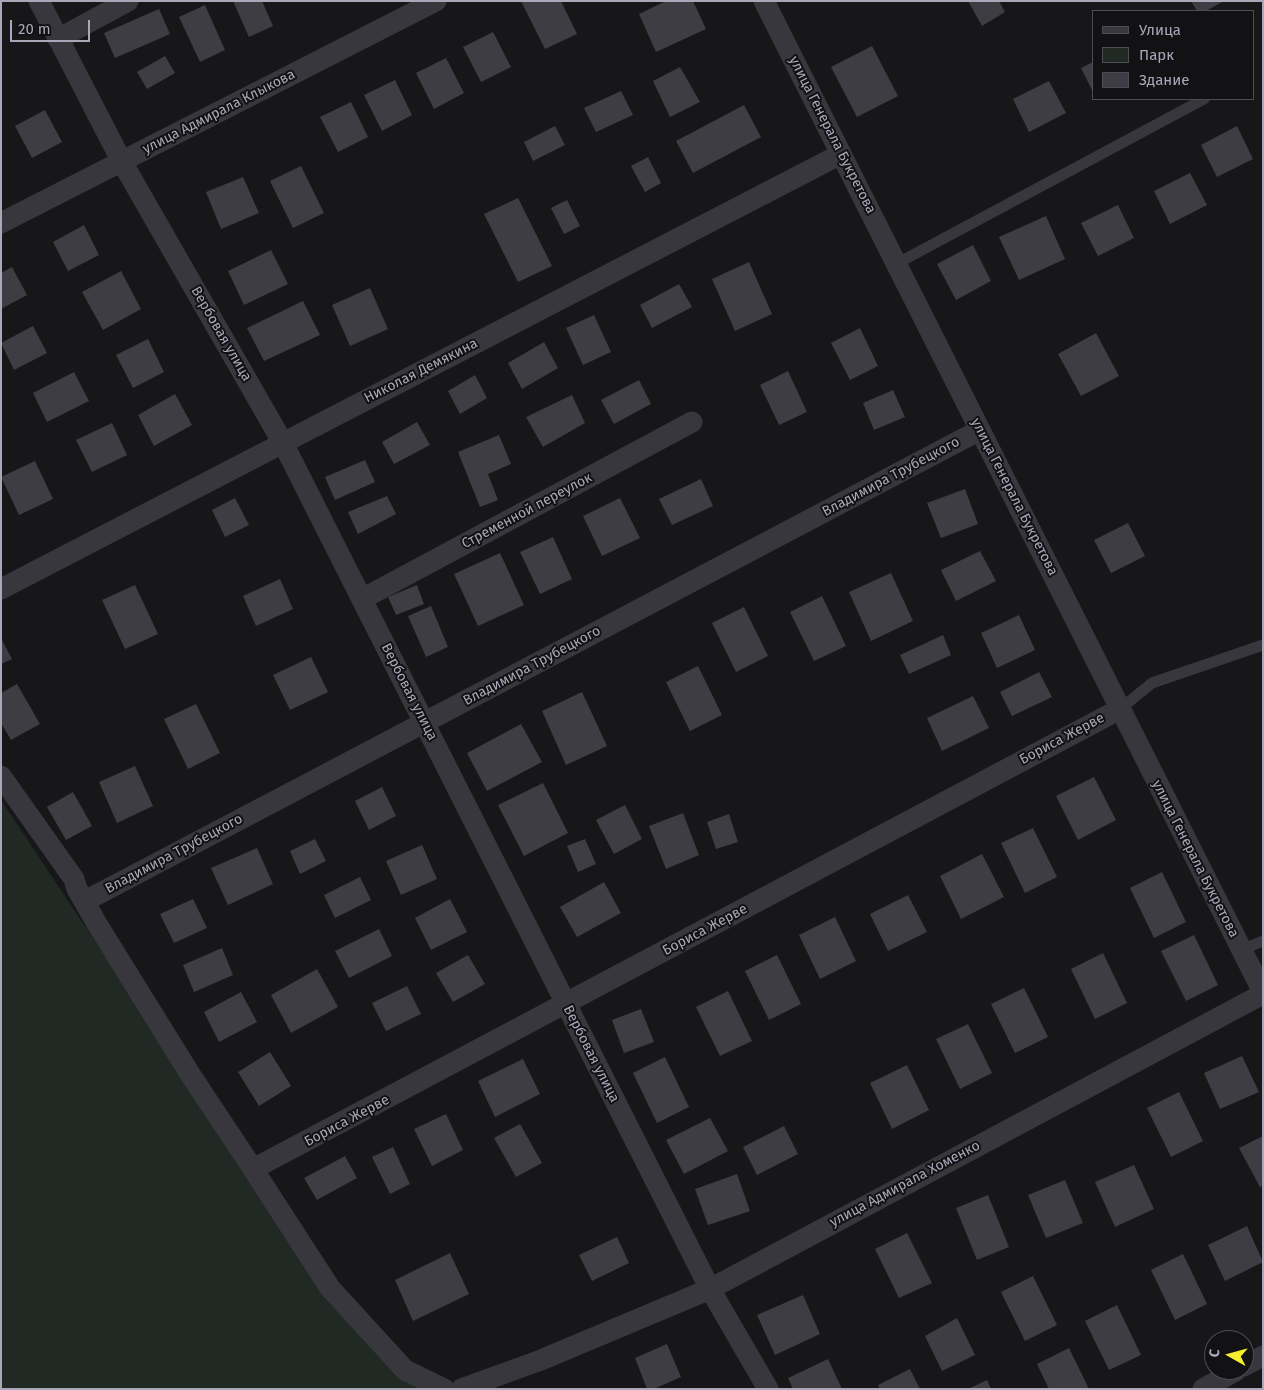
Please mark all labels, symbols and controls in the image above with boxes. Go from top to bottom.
scale bar [12,10,92,42]
legend [1092,10,1254,100]
text: 20 m [18,20,51,38]
text: Улица [1139,21,1181,39]
text: Парк [1139,46,1174,64]
street label: улица Генерала Букретова [785,53,879,217]
street label: улица Адмирала Клыкова [140,66,298,158]
text: Здание [1139,71,1189,89]
street label: Вербовая улица [187,284,255,384]
street label: Николая Демякина [361,335,481,407]
street label: улица Генерала Букретова [967,415,1061,579]
street label: Владимира Трубецкого [819,434,963,520]
street label: Стременной переулок [459,469,595,553]
street label: Владимира Трубецкого [460,623,604,709]
street label: Вербовая улица [377,641,441,743]
street label: Бориса Жерве [1017,710,1107,768]
street label: улица Генерала Букретова [1148,777,1242,941]
street label: Владимира Трубецкого [102,811,246,897]
street label: Бориса Жерве [660,901,750,959]
street label: Вербовая улица [559,1003,623,1105]
street label: Бориса Жерве [302,1092,392,1150]
street label: улица Адмирала Хоменко [827,1137,983,1231]
north arrow [1204,1330,1254,1380]
text: С [1206,1348,1224,1358]

